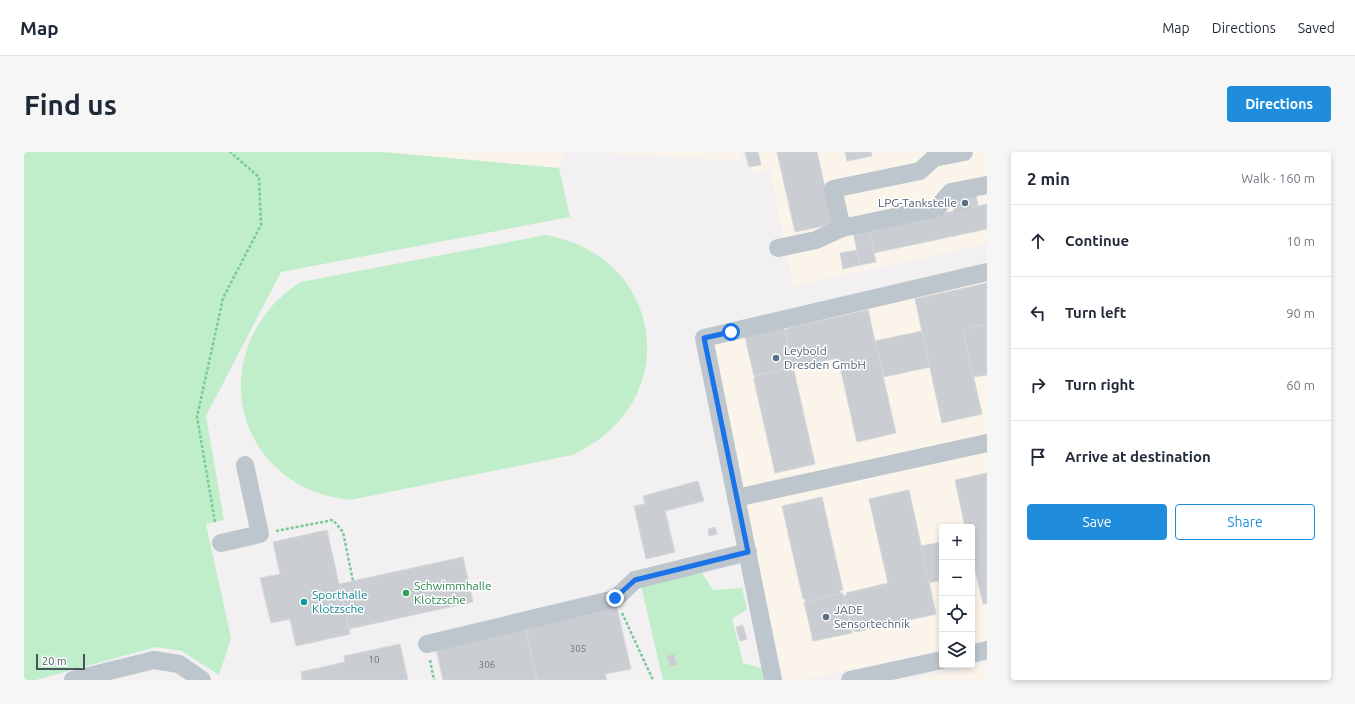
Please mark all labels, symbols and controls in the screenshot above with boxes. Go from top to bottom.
text: Map [20,17,59,39]
text: Map [1162,20,1190,36]
text: Directions [1212,20,1276,36]
text: Saved [1298,20,1335,36]
button: Directions [1227,86,1331,122]
text: Find us [24,89,117,120]
text: 2 min [1027,169,1070,188]
text: Walk · 160 m [1241,171,1315,185]
place label: LPG-Tankstelle [878,196,957,209]
marker: LPG-Tankstelle [960,198,970,208]
icon: ahead [1027,230,1049,252]
text: Continue [1065,232,1129,249]
text: 10 m [1286,234,1315,248]
icon: left [1027,302,1049,324]
text: Turn left [1065,304,1126,321]
text: 90 m [1286,306,1315,320]
route start [722,323,740,341]
place label: Leybold Dresden GmbH [784,344,866,371]
marker: Leybold Dresden GmbH [771,353,781,363]
icon: right [1027,374,1049,396]
text: Turn right [1065,376,1135,393]
text: 60 m [1286,378,1315,392]
icon: arrive [1027,446,1049,468]
text: Arrive at destination [1065,448,1211,465]
button: Save [1027,504,1167,540]
button: Share [1175,504,1315,540]
map controls [939,524,975,668]
button: + [939,524,975,560]
button: − [939,560,975,596]
place label: Schwimmhalle Klotzsche [414,579,492,606]
place label: Sporthalle Klotzsche [312,588,368,615]
marker: Schwimmhalle Klotzsche [401,588,411,598]
route end [606,589,624,607]
button: locate [939,596,975,632]
marker: Sporthalle Klotzsche [299,597,309,607]
place label: JADE Sensortechnik [834,603,910,630]
marker: JADE Sensortechnik [821,612,831,622]
button: layers [939,632,975,668]
house number: 305 [570,643,586,654]
scale bar [36,652,85,671]
house number: 10 [368,654,380,665]
text: 20 m [42,655,66,667]
house number: 306 [479,659,496,670]

